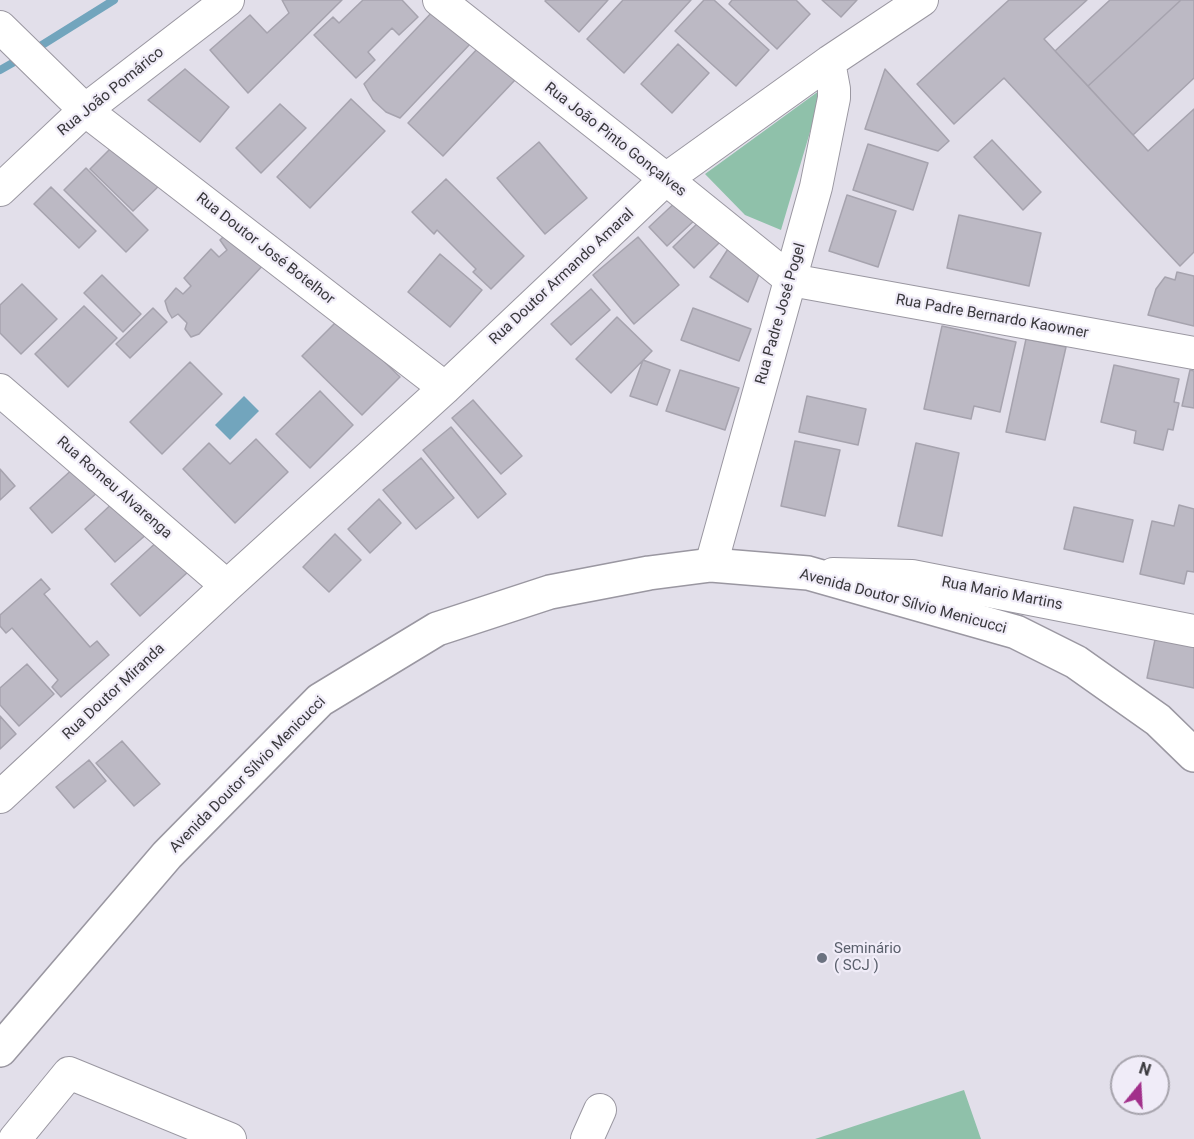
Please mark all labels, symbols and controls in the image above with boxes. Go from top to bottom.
street label: Rua João Pomárico [54,44,168,140]
street label: Rua João Pinto Gonçalves [541,79,689,201]
street label: Rua Doutor José Botelhor [192,189,338,309]
street label: Rua Doutor Armando Amaral [486,205,638,349]
street label: Rua Padre José Pogel [752,241,810,387]
street label: Rua Padre Bernardo Kaowner [894,291,1090,343]
street label: Rua Romeu Alvarenga [53,433,175,543]
street label: Avenida Doutor Sílvio Menicucci [798,566,1008,638]
street label: Rua Mario Martins [940,573,1064,615]
street label: Rua Doutor Miranda [59,640,169,744]
street label: Avenida Doutor Sílvio Menicucci [166,693,330,857]
place label: Seminário ( SCJ ) [834,940,901,975]
marker: Seminário ( SCJ ) [815,951,829,965]
north arrow [1110,1055,1170,1115]
text: N [1137,1059,1153,1080]

